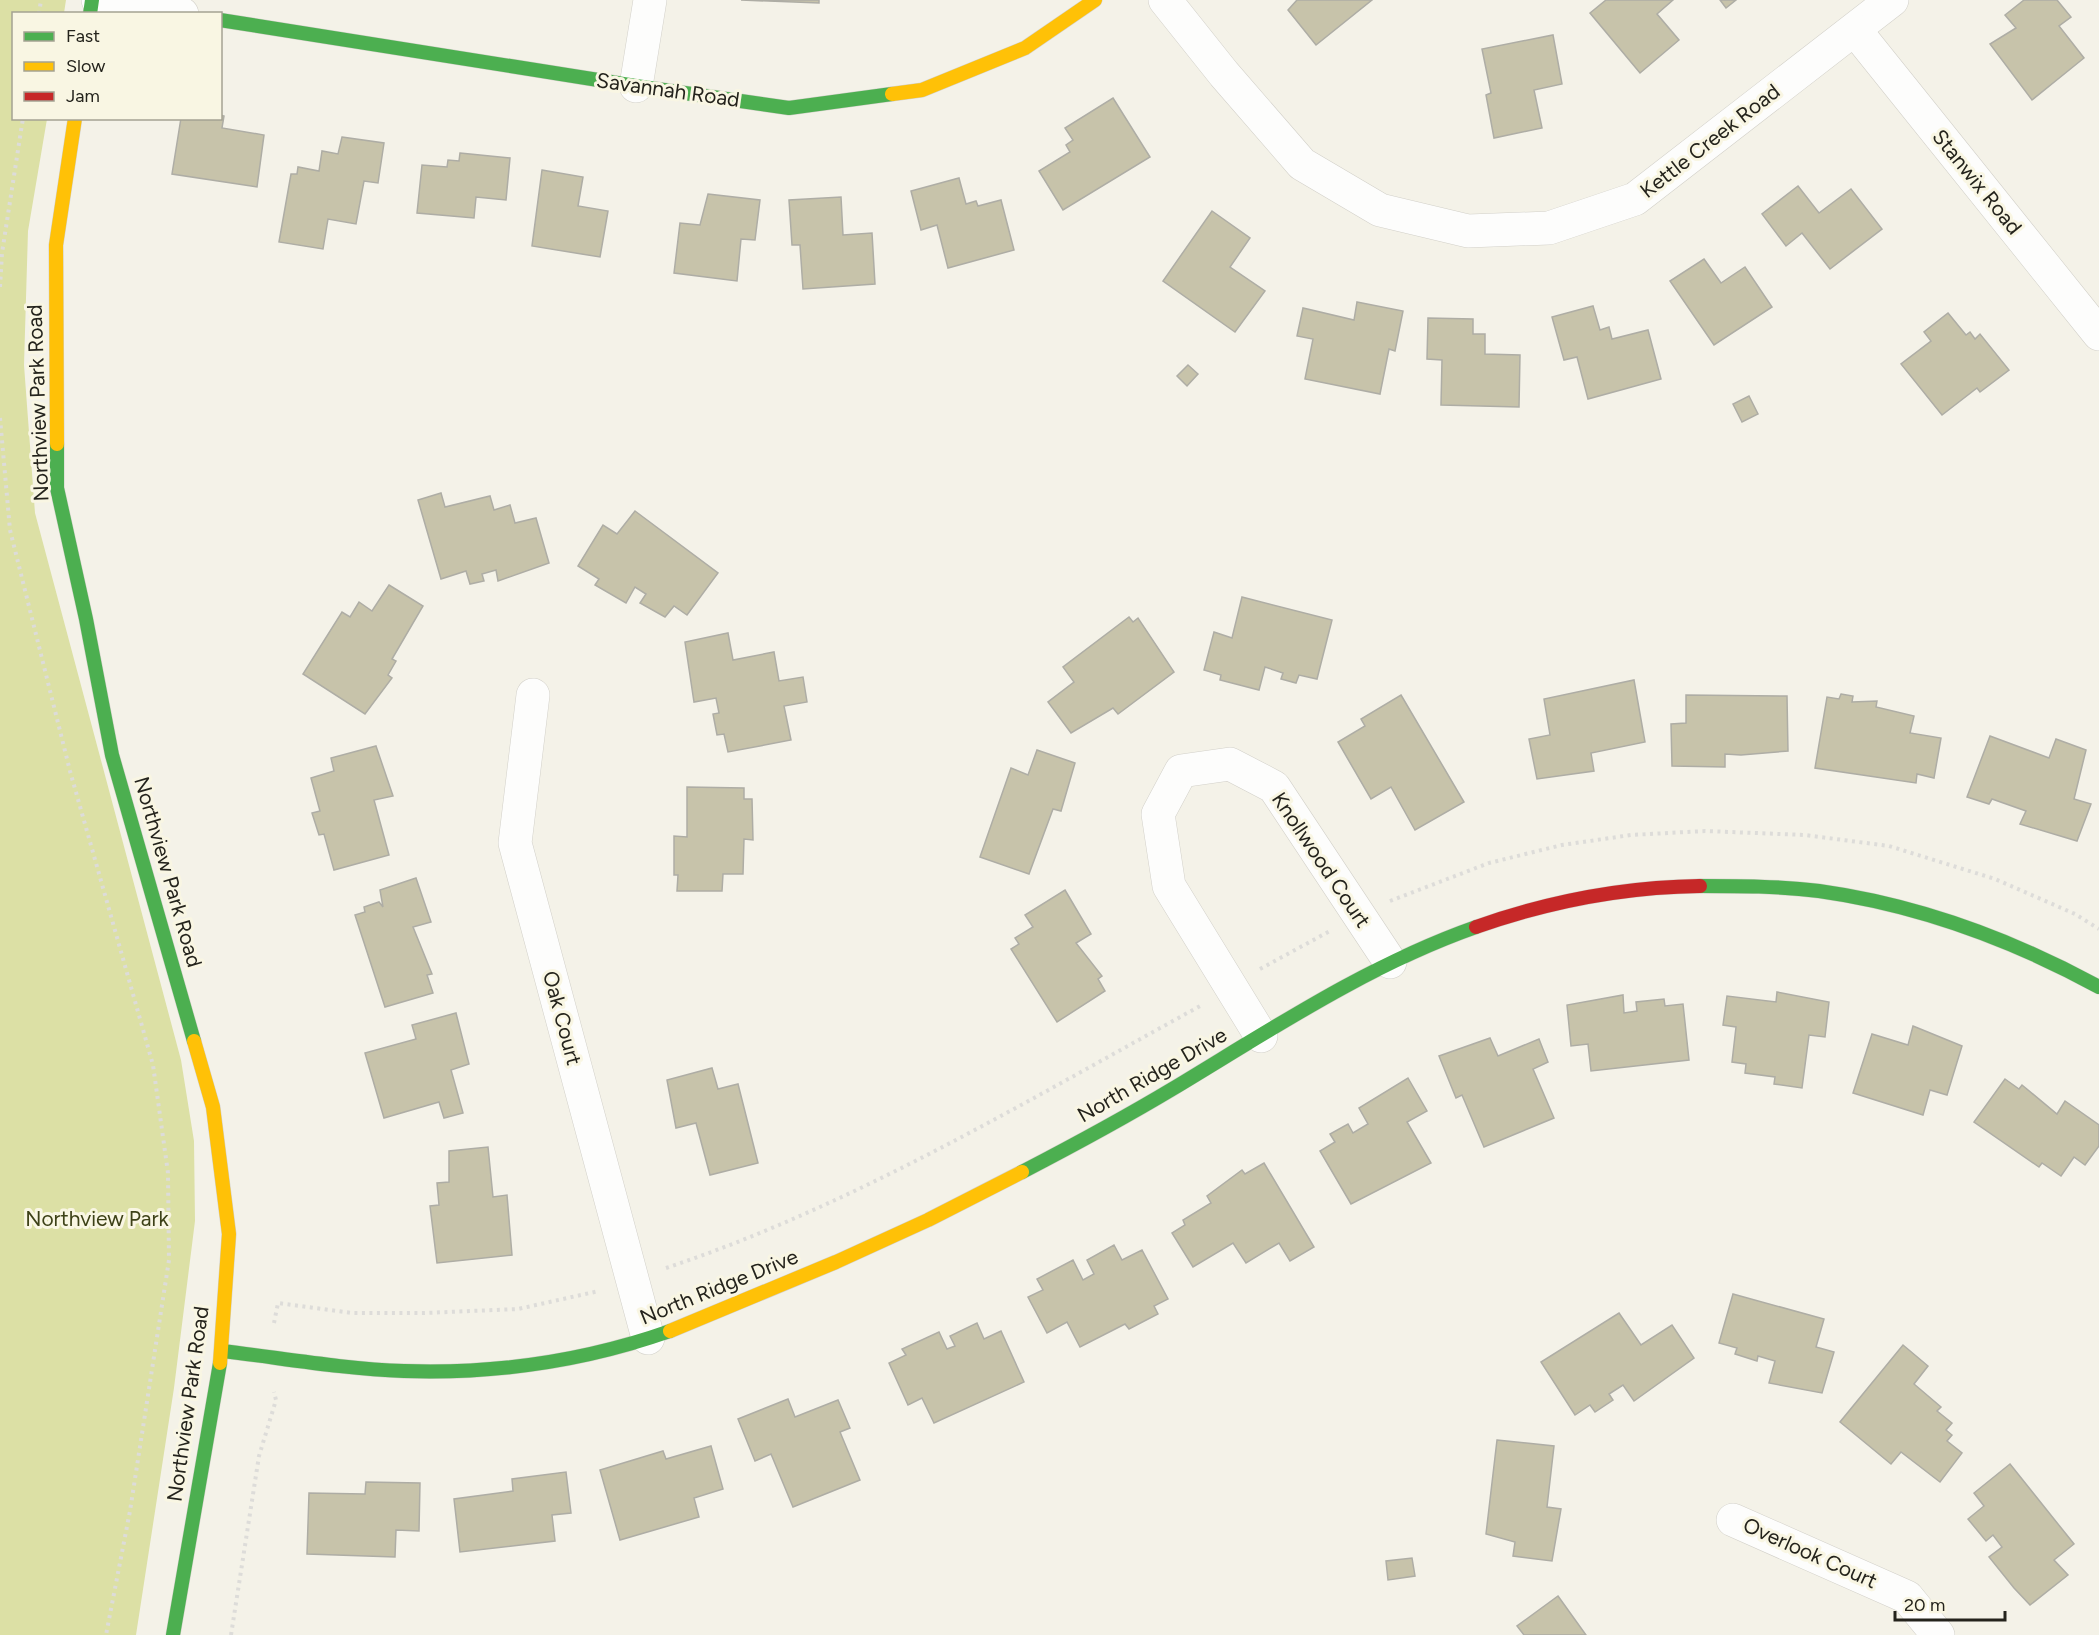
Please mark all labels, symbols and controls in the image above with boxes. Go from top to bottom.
legend [12,12,222,120]
text: Fast [66,25,100,47]
text: Slow [66,55,105,77]
street label: Savannah Road [595,67,741,112]
street label: Kettle Creek Road [1635,78,1784,203]
text: Jam [66,85,100,107]
street label: Stanwix Road [1927,124,2027,239]
street label: Northview Park Road [22,304,53,502]
street label: Northview Park Road [129,774,208,970]
street label: Knollwood Court [1267,787,1376,932]
street label: Oak Court [538,968,587,1068]
street label: North Ridge Drive [1073,1022,1231,1127]
park label: Northview Park [25,1206,170,1231]
street label: North Ridge Drive [636,1243,801,1330]
street label: Northview Park Road [161,1305,214,1503]
street label: Overlook Court [1739,1512,1881,1593]
scale bar [1895,1584,2004,1622]
text: 20 m [1904,1594,1945,1616]

